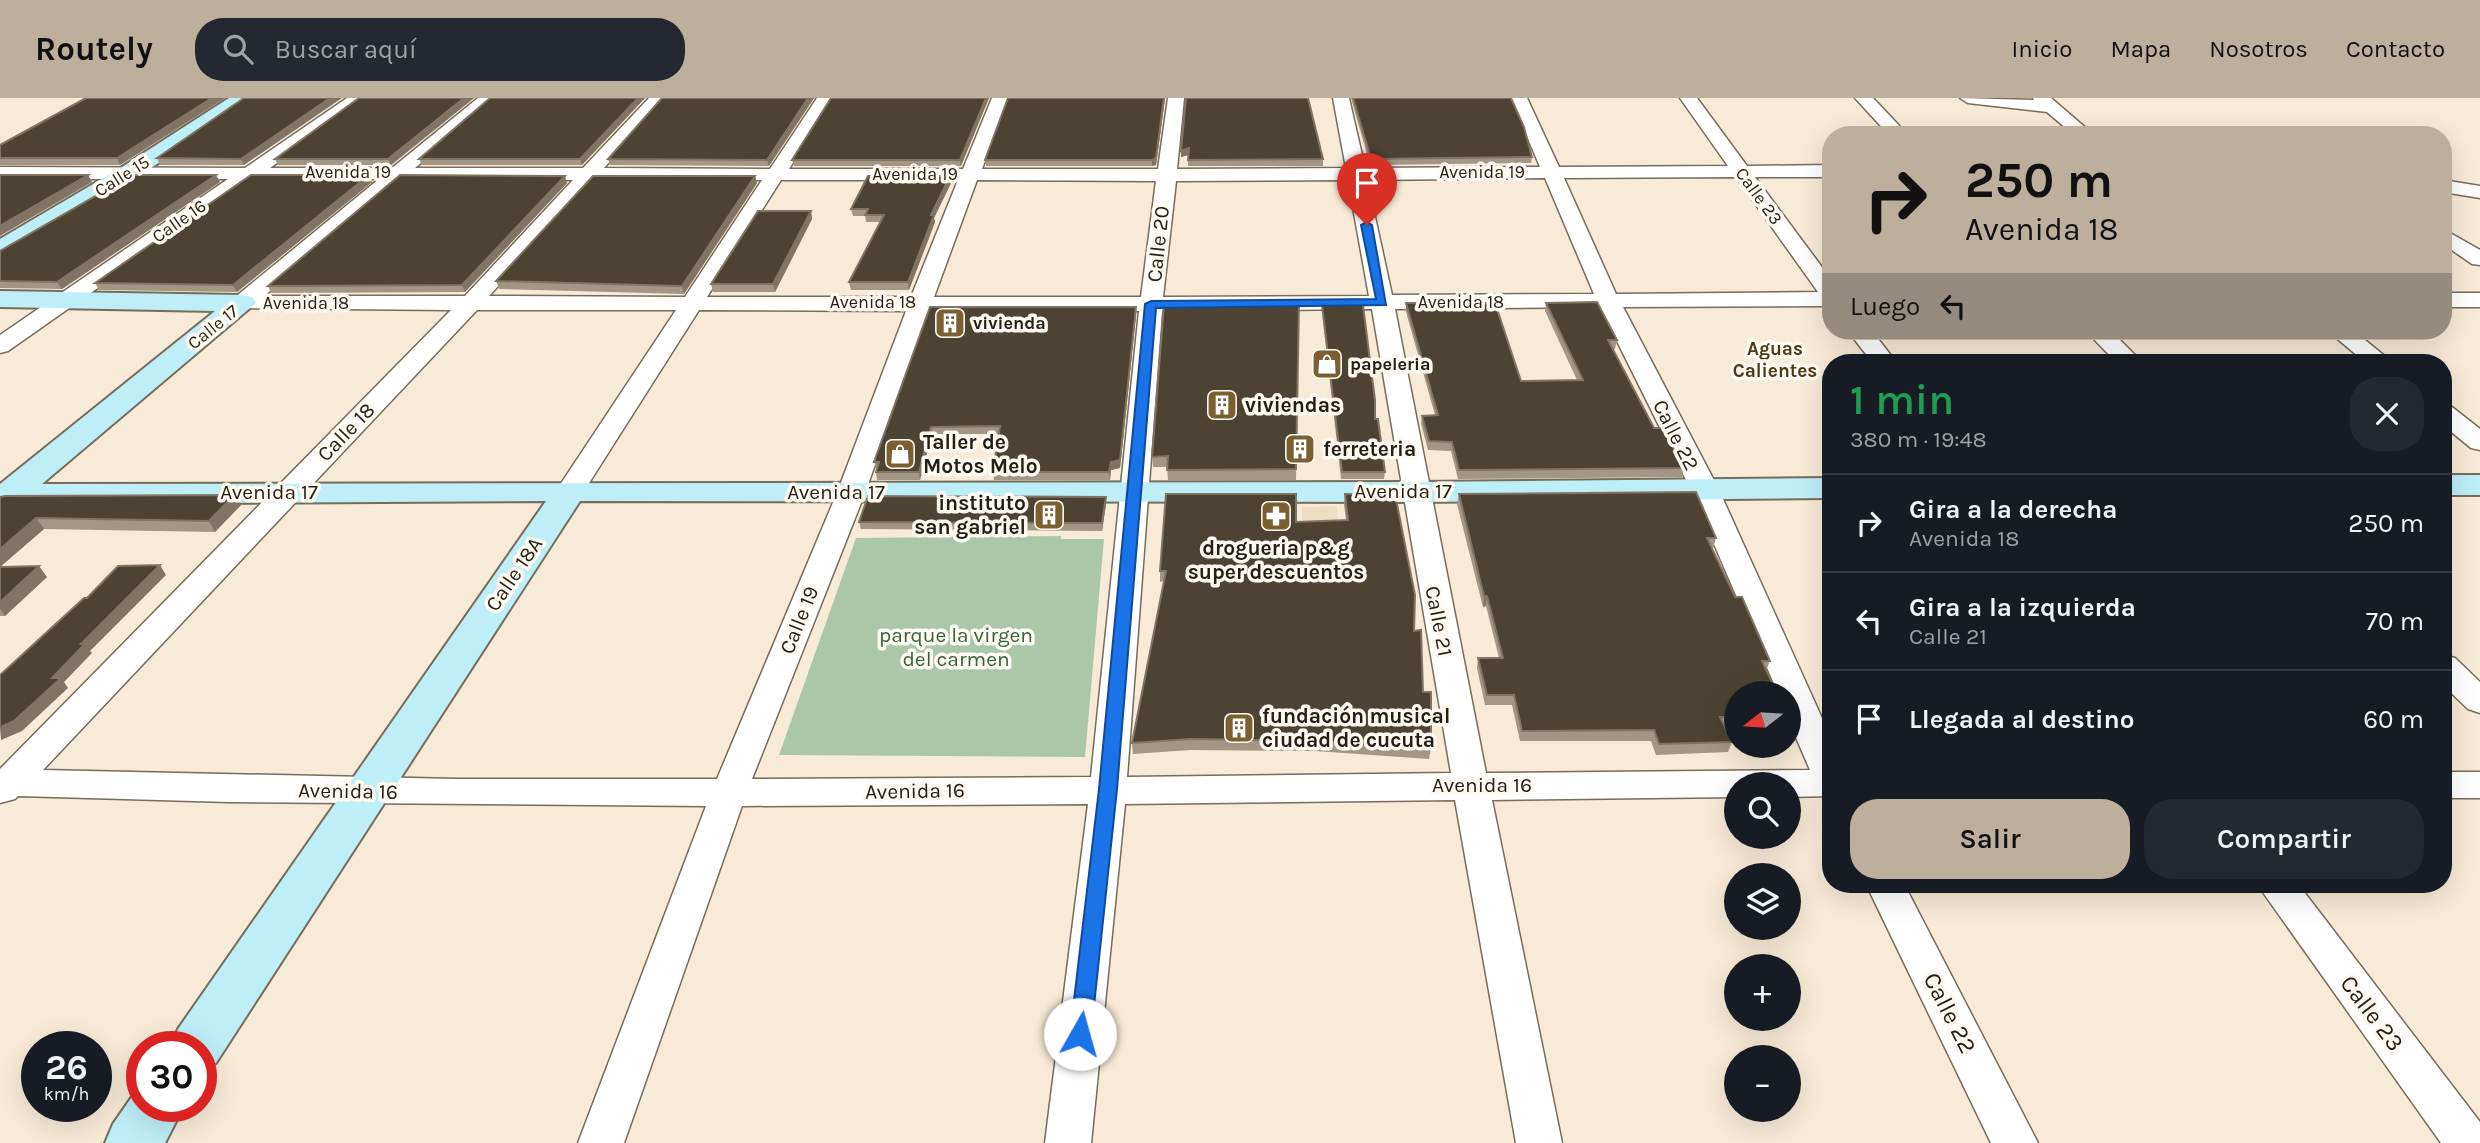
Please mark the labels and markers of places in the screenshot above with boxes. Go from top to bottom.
pin [1337,153,1397,225]
building icon: vivienda [933,306,967,340]
place label: vivienda [973,312,1046,334]
shop icon: papeleria [1310,347,1344,381]
place label: papeleria [1350,353,1431,375]
building icon: viviendas [1205,388,1239,422]
place label: viviendas [1245,393,1341,417]
place label: Taller de Motos Melo [923,430,1038,478]
building icon: ferreteria [1283,432,1317,466]
shop icon: Taller de Motos Melo [883,437,917,471]
place label: ferreteria [1323,437,1416,461]
place label: instituto san gabriel [914,491,1026,539]
building icon: instituto san gabriel [1032,498,1066,532]
pharmacy icon: drogueria p&g super descuentos [1259,499,1293,533]
place label: drogueria p&g super descuentos [1188,536,1364,584]
place label: fundación musical ciudad de cucuta [1262,704,1450,752]
building icon: fundación musical ciudad de cucuta [1222,711,1256,745]

